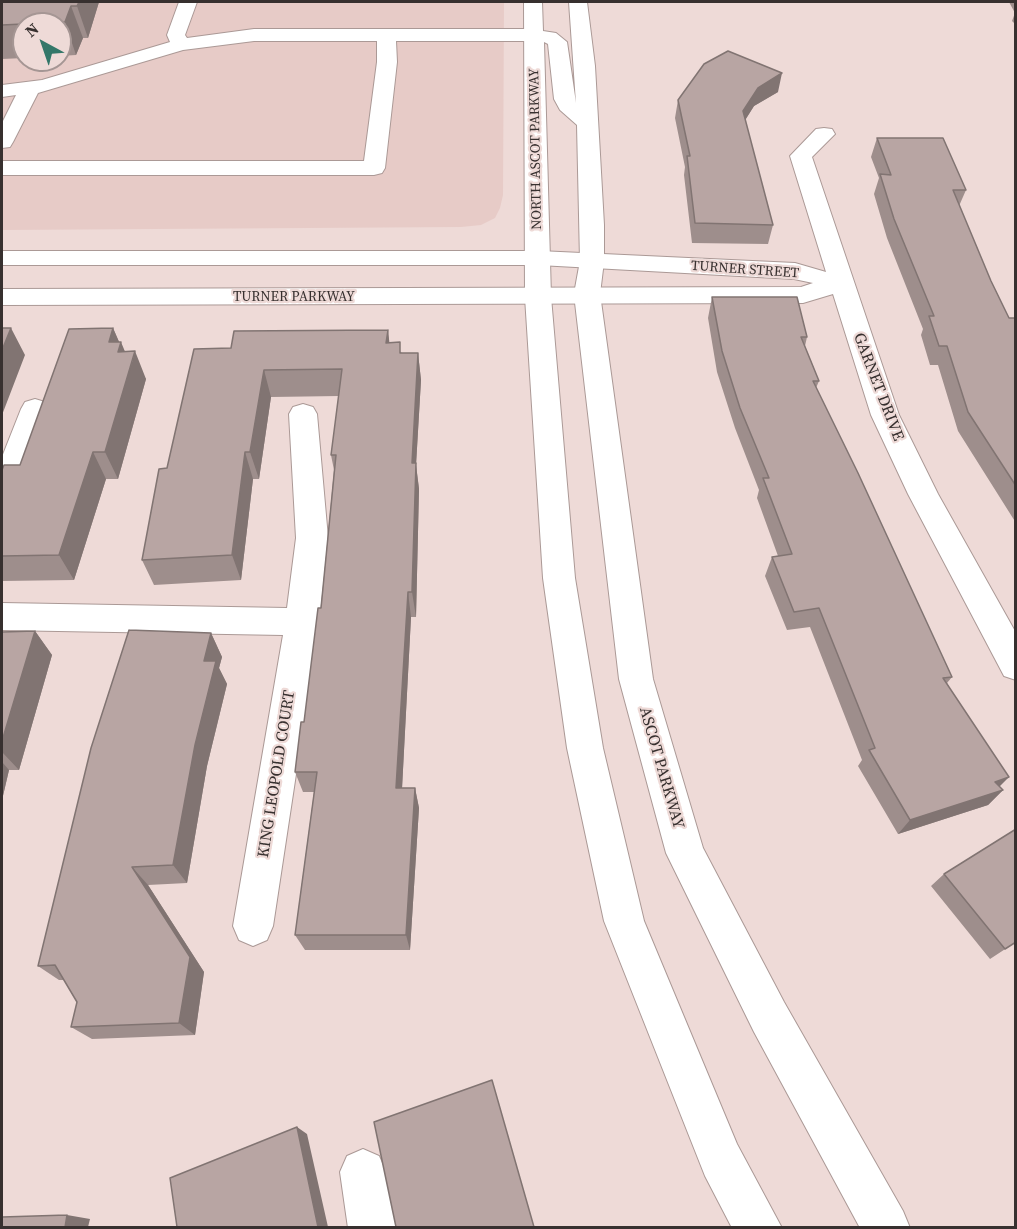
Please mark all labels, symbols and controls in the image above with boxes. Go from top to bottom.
north arrow [12,12,72,72]
text: N [20,18,43,42]
street label: NORTH ASCOT PARKWAY [526,68,546,230]
street label: TURNER STREET [690,258,800,282]
street label: TURNER PARKWAY [233,289,355,305]
street label: GARNET DRIVE [849,330,907,444]
street label: KING LEOPOLD COURT [254,689,300,859]
street label: ASCOT PARKWAY [634,705,688,831]

